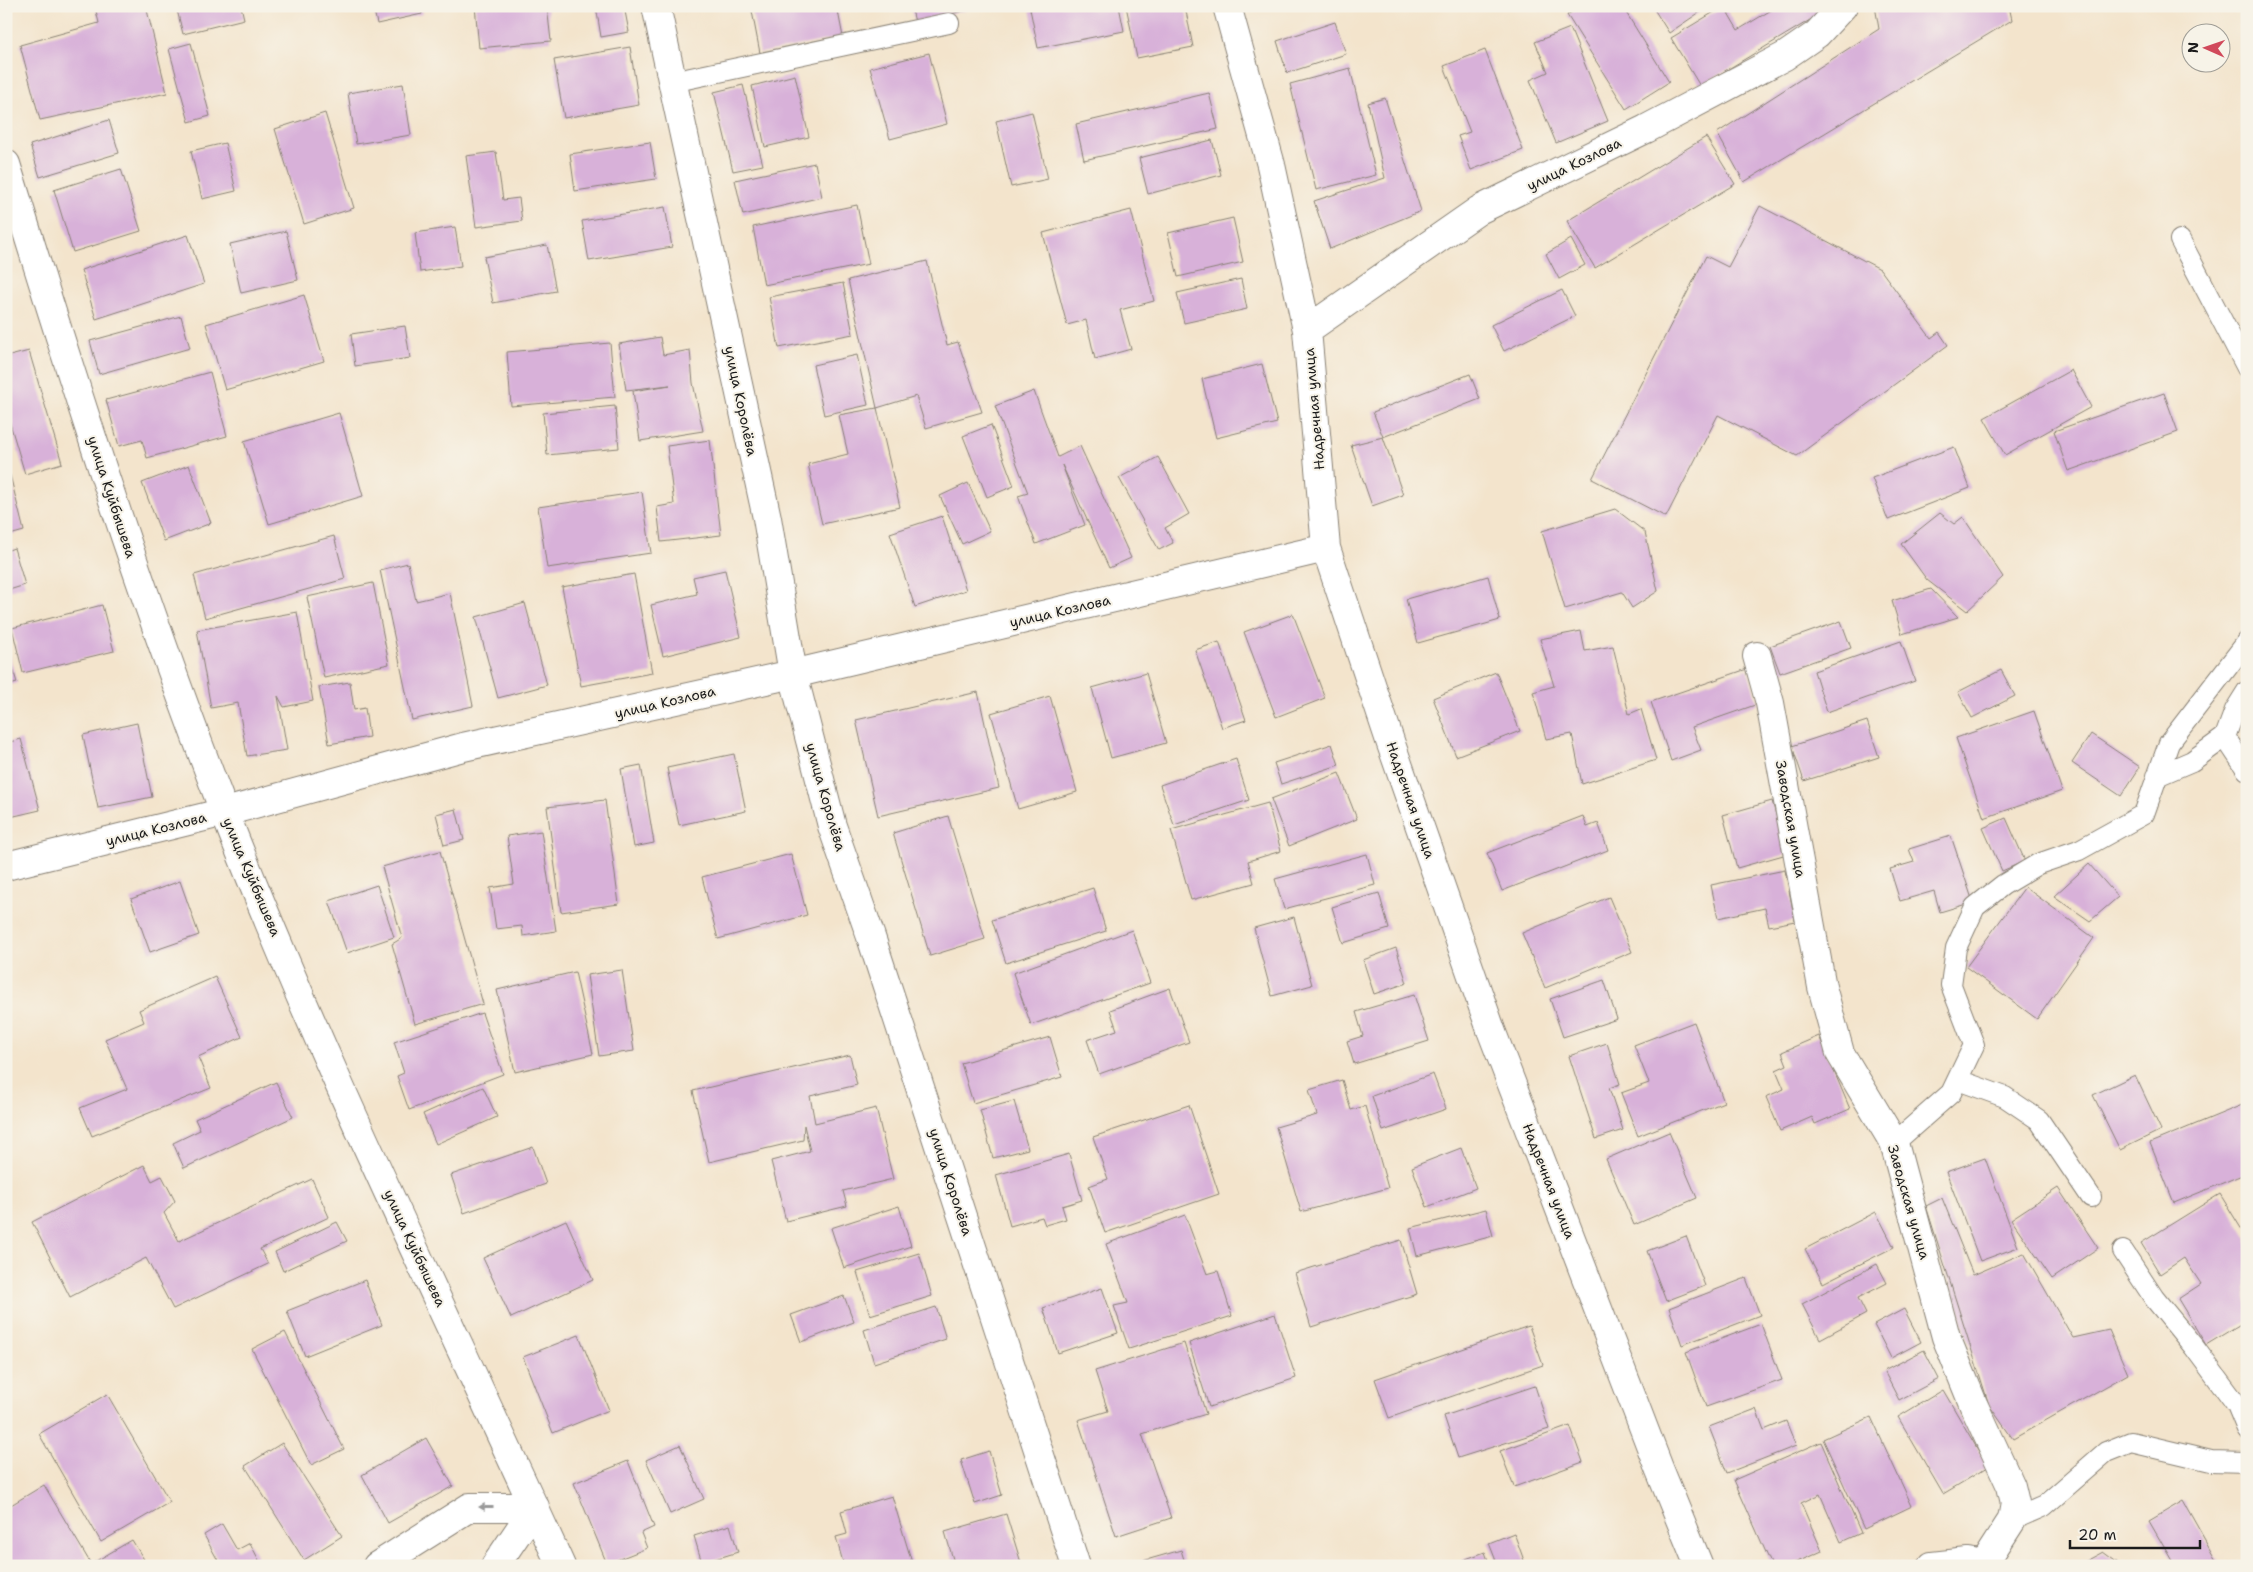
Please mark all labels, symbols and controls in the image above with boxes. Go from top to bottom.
north arrow [2180,22,2230,72]
text: N [2184,42,2202,53]
street label: улица Козлова [1524,133,1624,195]
street label: улица Королёва [721,344,761,458]
street label: Надречная улица [1300,347,1328,471]
street label: улица Куйбышева [84,434,140,561]
street label: улица Козлова [1008,591,1112,631]
street label: улица Козлова [613,682,717,722]
street label: Надречная улица [1383,739,1440,861]
street label: улица Королёва [802,741,850,854]
street label: Заводская улица [1772,759,1810,879]
street label: улица Козлова [104,808,208,850]
street label: улица Куйбышева [219,815,285,939]
street label: Надречная улица [1519,1121,1579,1242]
street label: улица Королёва [925,1126,977,1238]
street label: Заводская улица [1884,1143,1934,1262]
street label: улица Куйбышева [380,1187,450,1310]
one-way arrow [478,1503,494,1511]
scale bar [2070,1517,2200,1549]
text: 20 m [2078,1525,2117,1545]

